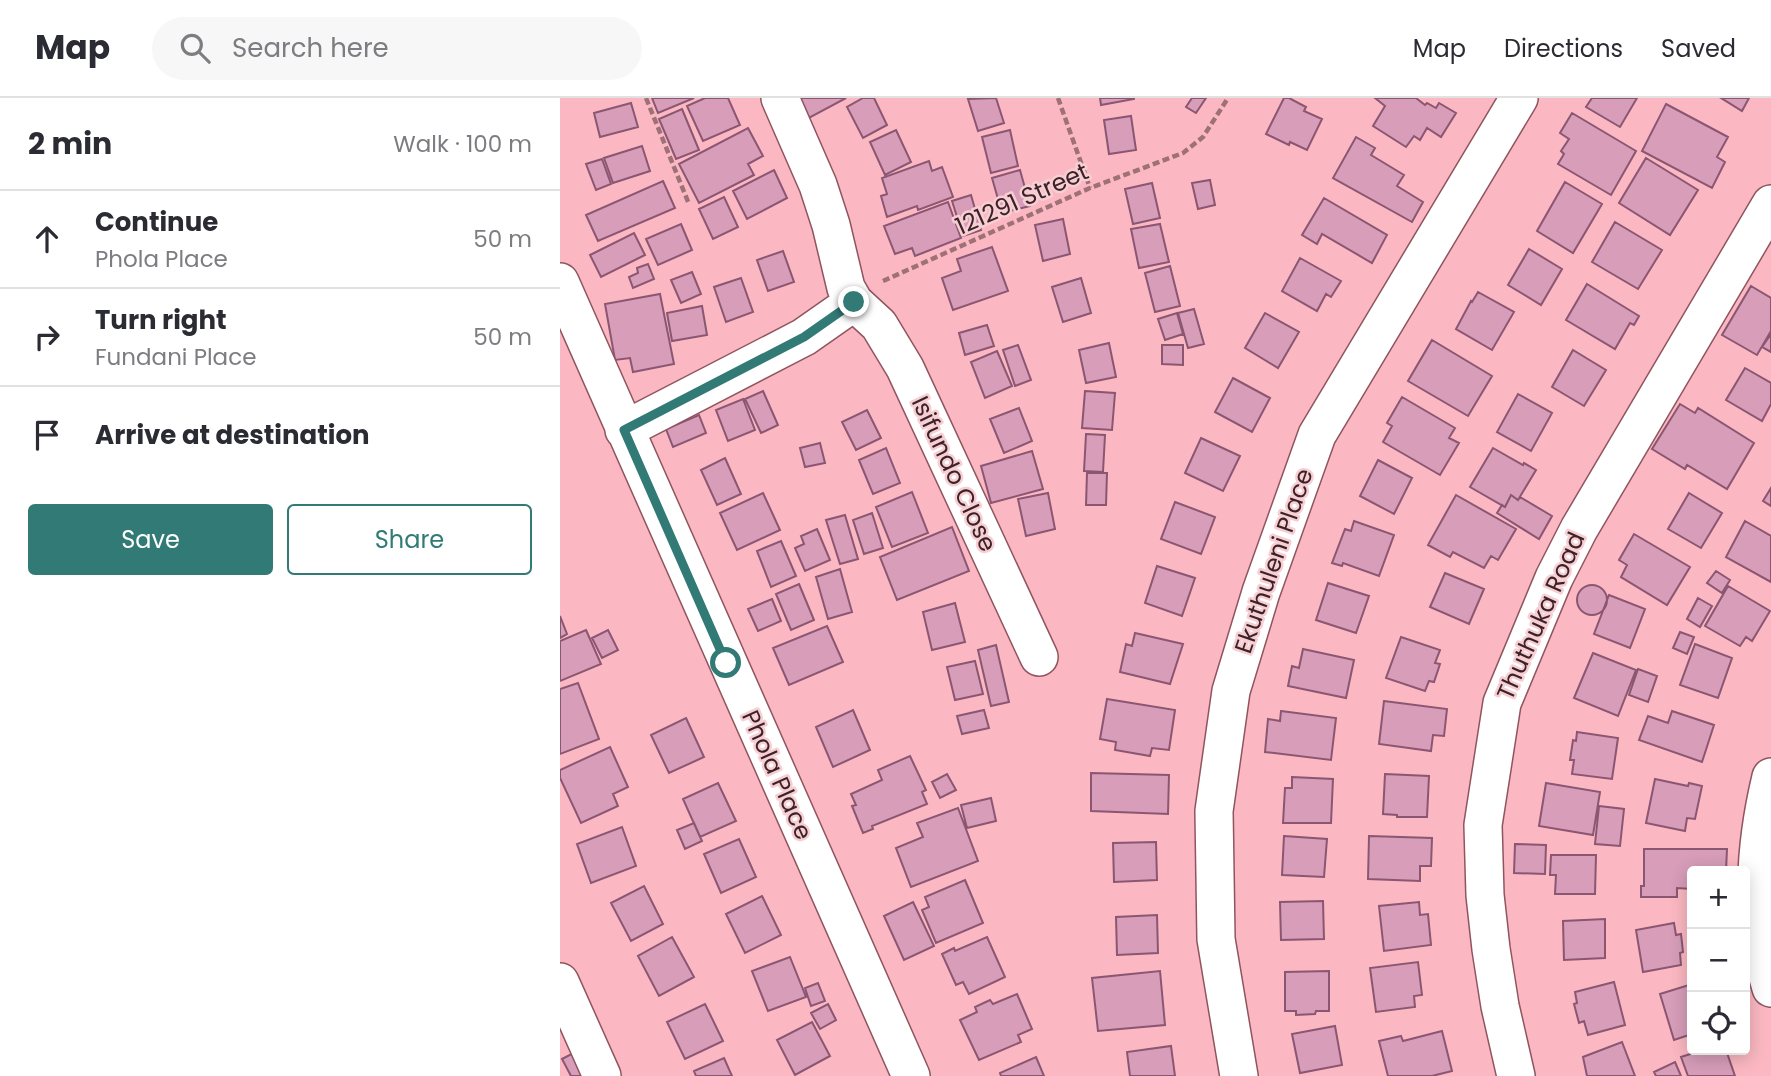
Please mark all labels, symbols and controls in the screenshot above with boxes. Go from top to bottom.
search box [152,17,642,80]
text: Map [35,24,110,71]
icon: search [176,29,214,67]
text: Search here [232,30,389,66]
text: Map [1413,32,1466,65]
text: Directions [1504,32,1623,65]
text: Saved [1661,32,1736,65]
text: 2 min [28,122,112,165]
text: Walk · 100 m [393,128,532,160]
street label: 121291 Street [950,154,1094,243]
text: Continue [95,204,218,240]
icon: ahead [28,220,66,258]
text: 50 m [473,223,532,255]
text: Phola Place [95,243,228,275]
route end [838,286,869,317]
text: Turn right [95,302,227,338]
icon: right [28,318,66,356]
text: 50 m [473,321,532,353]
text: Fundani Place [95,341,256,373]
street label: Isifundo Close [904,391,1005,557]
icon: arrive [28,416,66,454]
text: Arrive at destination [95,417,370,453]
street label: Ekuthuleni Place [1226,464,1321,658]
button: Save [28,504,273,575]
button: Share [287,504,532,575]
street label: Thuthuka Road [1489,527,1592,705]
route start [710,647,741,678]
street label: Phola Place [734,705,821,845]
map controls [1687,866,1750,1055]
button: + [1687,866,1750,929]
button: − [1687,929,1750,992]
button: locate [1687,992,1750,1055]

